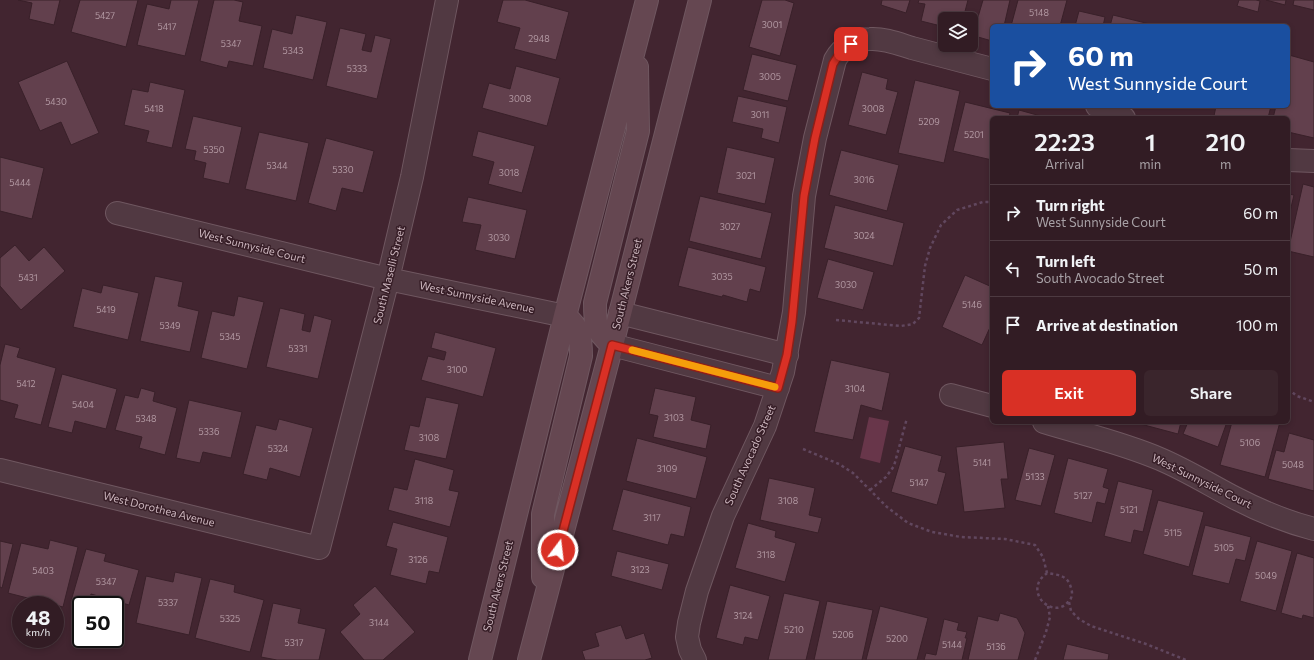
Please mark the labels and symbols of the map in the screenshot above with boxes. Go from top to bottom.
house number: 5148 [1029,7,1049,18]
house number: 5427 [95,10,115,21]
house number: 3001 [762,19,782,30]
house number: 5417 [158,21,177,32]
pin [834,27,868,61]
house number: 2948 [528,33,550,44]
house number: 5347 [221,38,241,49]
house number: 5343 [283,45,303,56]
house number: 5333 [347,63,367,74]
house number: 3005 [759,71,781,82]
house number: 3008 [509,93,531,104]
house number: 5430 [45,96,67,107]
house number: 5418 [144,103,164,114]
house number: 3008 [862,103,884,114]
house number: 3011 [751,109,769,120]
house number: 5209 [918,116,940,127]
house number: 5201 [964,129,984,140]
house number: 5350 [203,144,225,155]
house number: 5344 [266,160,288,171]
house number: 5330 [332,164,354,175]
house number: 3018 [499,167,519,178]
house number: 3021 [736,170,756,181]
house number: 3016 [854,174,874,185]
house number: 5444 [9,177,31,188]
house number: 3027 [720,221,741,232]
street label: South Maselli Street [370,224,407,325]
street label: West Sunnyside Court [197,226,307,265]
house number: 3024 [853,230,875,241]
house number: 3030 [488,232,510,243]
street label: South Akers Street [609,236,644,331]
house number: 3035 [711,271,733,282]
house number: 5431 [18,272,38,283]
street label: West Sunnyside Avenue [418,278,536,315]
house number: 3030 [835,279,857,290]
house number: 5146 [962,299,982,310]
house number: 5419 [96,304,116,315]
house number: 5349 [159,320,181,331]
house number: 5345 [220,331,240,342]
house number: 5331 [288,343,308,354]
house number: 3100 [447,364,467,375]
house number: 5412 [16,378,36,389]
house number: 3104 [845,383,866,394]
house number: 5404 [72,399,95,410]
street label: South Avocado Street [722,402,778,507]
house number: 3103 [664,412,684,423]
house number: 5348 [135,413,157,424]
house number: 5336 [199,426,219,437]
house number: 3108 [419,432,439,443]
house number: 5106 [1240,437,1260,448]
house number: 5324 [268,443,289,454]
street label: West Sunnyside Court [1150,451,1255,511]
house number: 5141 [973,457,991,468]
house number: 5048 [1282,459,1304,470]
house number: 3109 [657,463,677,474]
house number: 5133 [1025,471,1045,482]
house number: 5147 [910,477,929,488]
street label: West Dorothea Avenue [102,488,216,529]
house number: 5127 [1074,490,1093,501]
house number: 3118 [415,495,433,506]
house number: 3108 [778,495,798,506]
house number: 5121 [1120,504,1138,515]
house number: 3117 [643,512,661,523]
house number: 5115 [1164,527,1182,538]
position arrow [537,529,579,571]
street label: South Akers Street [480,538,515,633]
house number: 5105 [1214,542,1234,553]
house number: 3118 [757,549,775,560]
house number: 3126 [408,554,428,565]
house number: 3123 [630,564,650,575]
house number: 5403 [32,565,54,576]
house number: 5049 [1255,570,1277,581]
house number: 5347 [96,576,116,587]
speed limit sign: 50 [72,596,124,648]
house number: 5337 [158,597,178,608]
house number: 3124 [733,610,753,621]
house number: 5325 [220,613,240,624]
house number: 3144 [369,617,389,628]
house number: 5210 [784,624,804,635]
house number: 5206 [832,629,854,640]
house number: 5200 [886,633,908,644]
house number: 5317 [285,637,304,648]
house number: 5144 [942,639,963,650]
house number: 5136 [986,641,1006,652]

